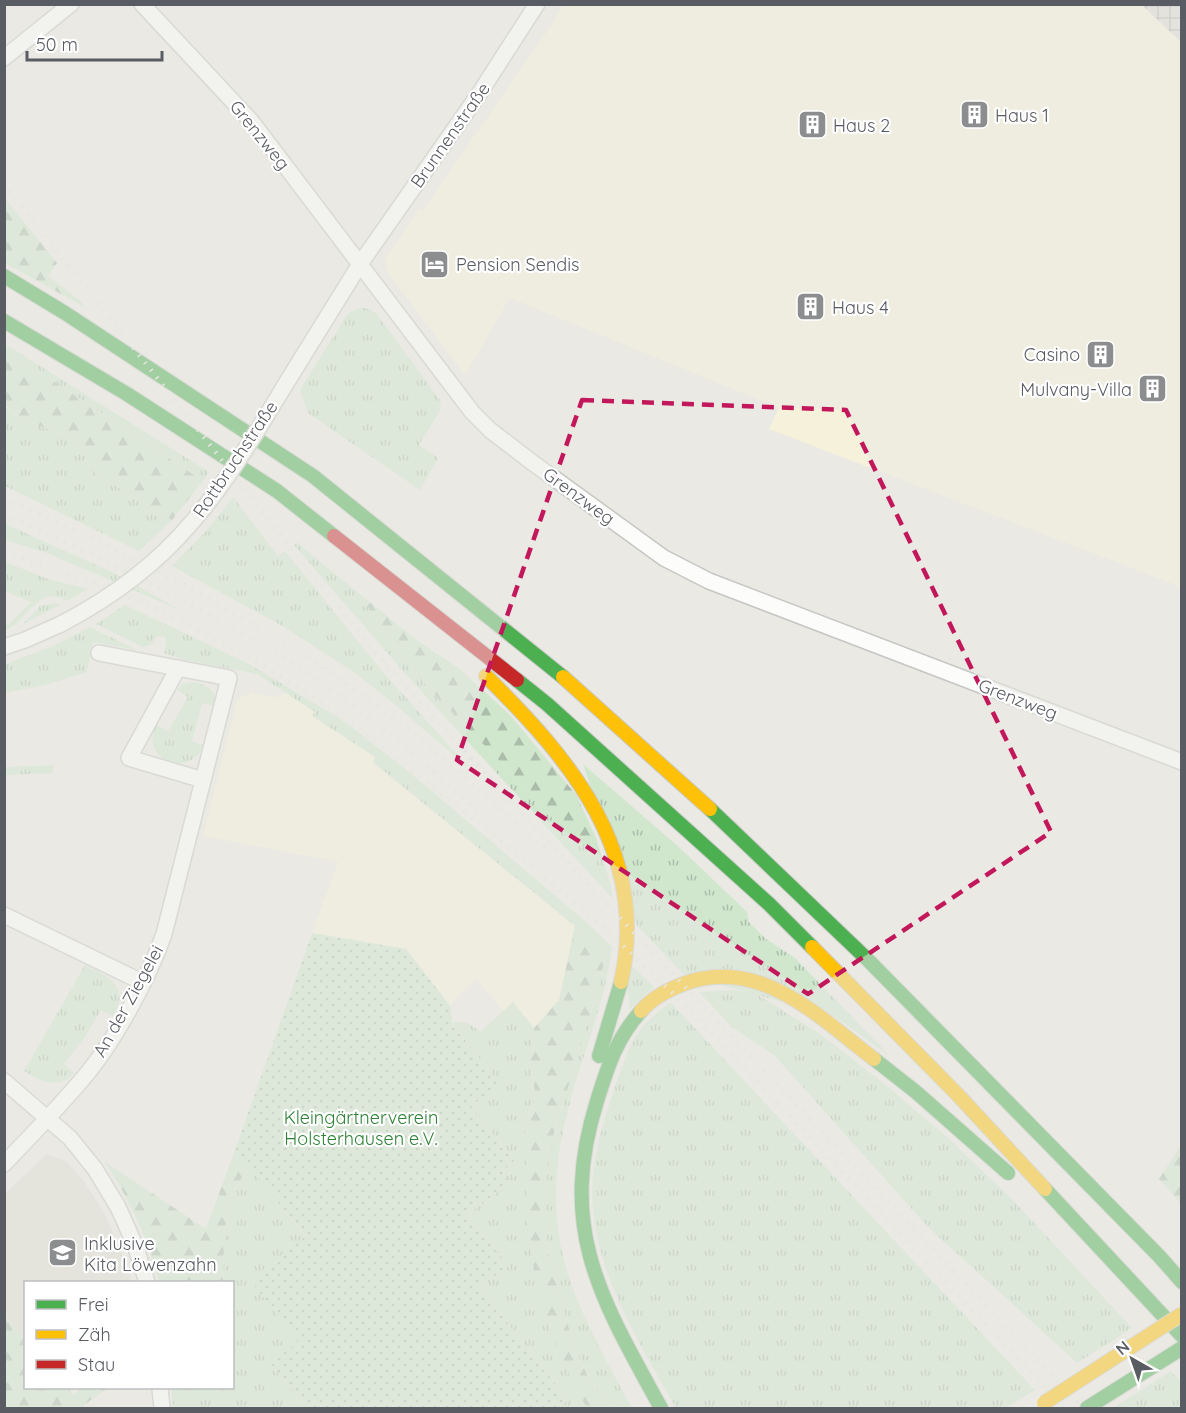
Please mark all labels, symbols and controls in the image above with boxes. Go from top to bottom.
scale bar [27,24,162,62]
text: 50 m [36,33,78,56]
street label: Brunnenstraße [405,78,495,192]
street label: Grenzweg [225,95,295,175]
building icon: Haus 1 [958,99,990,131]
place label: Haus 1 [995,104,1049,127]
building icon: Haus 2 [796,109,828,141]
place label: Haus 2 [833,114,890,137]
hotel icon: Pension Sendis [419,248,451,280]
place label: Pension Sendis [456,253,580,276]
building icon: Haus 4 [795,291,827,323]
place label: Haus 4 [832,296,889,319]
building icon: Casino [1085,338,1117,370]
place label: Casino [1024,343,1080,366]
building icon: Mulvany-Villa [1137,373,1169,405]
place label: Mulvany-Villa [1020,378,1132,401]
street label: Rottbruchstraße [187,396,283,522]
street label: Grenzweg [539,462,619,530]
street label: Grenzweg [975,673,1061,725]
street label: An der Ziegelei [88,941,168,1061]
park label: Kleingärtnerverein Holsterhausen e.V. [284,1106,438,1150]
place label: Inklusive Kita Löwenzahn [84,1232,217,1276]
school or university icon: Inklusive Kita Löwenzahn [47,1237,79,1269]
legend [24,1281,234,1389]
text: Frei [78,1293,109,1316]
text: Zäh [78,1323,111,1346]
north arrow [1102,1329,1162,1389]
text: N [1111,1336,1133,1359]
text: Stau [78,1353,115,1376]

